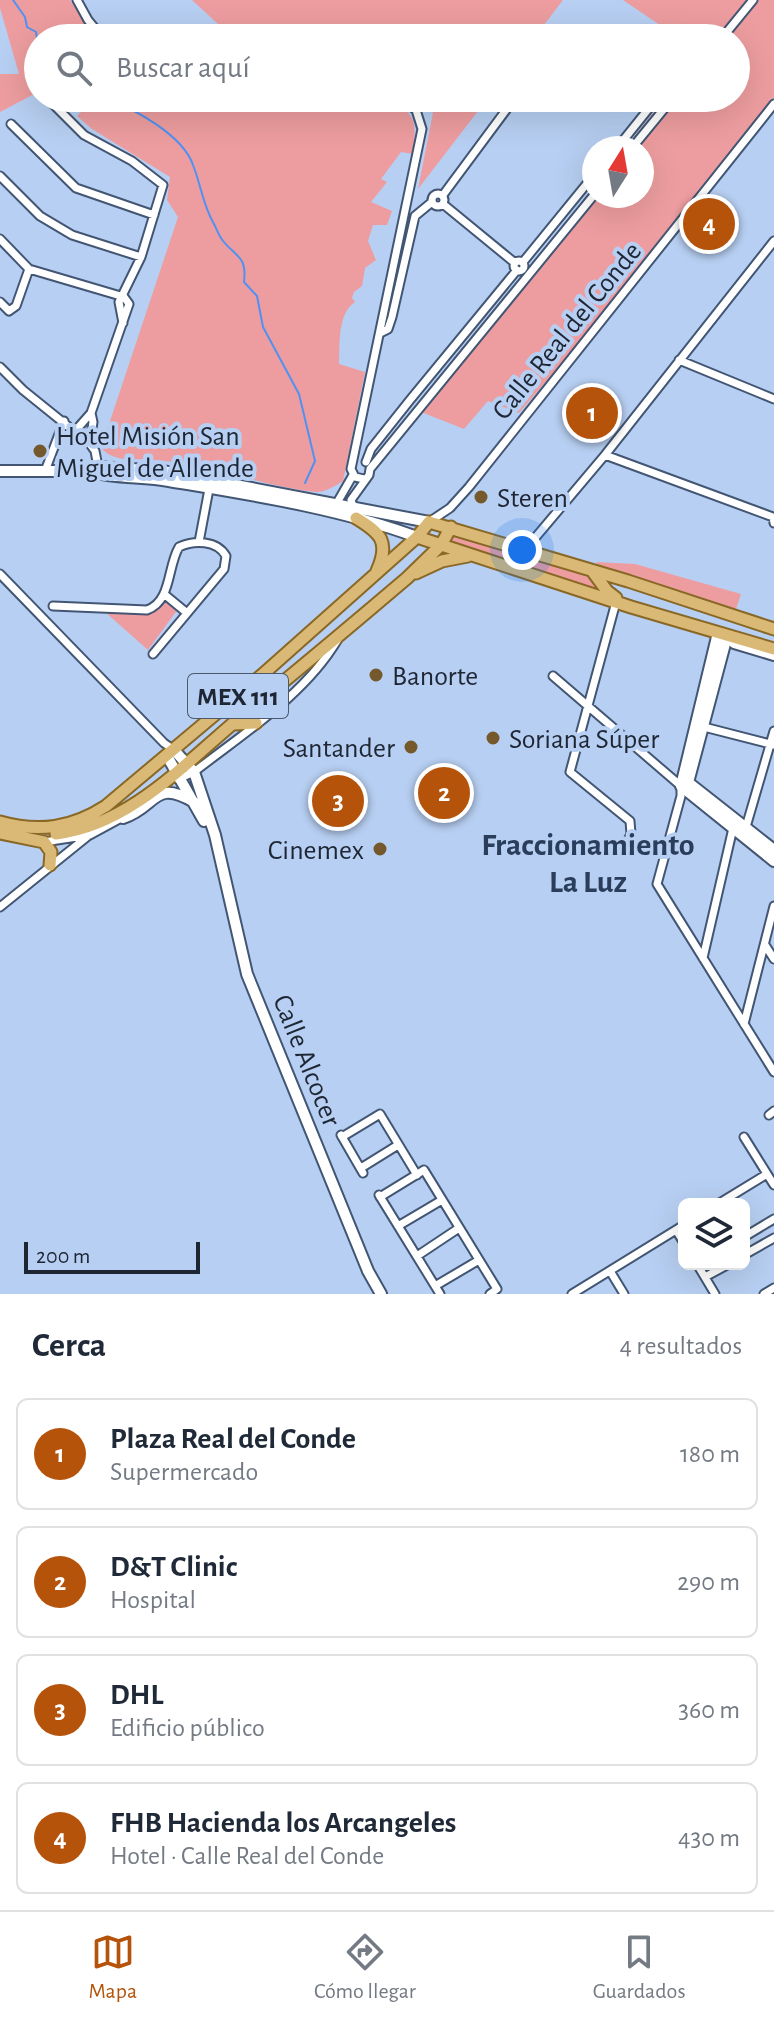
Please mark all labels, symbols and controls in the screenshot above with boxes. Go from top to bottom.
search box [24,24,750,112]
icon: search [52,46,96,90]
text: Buscar aquí [116,53,250,83]
north arrow [582,136,654,208]
pin: 4 [683,194,735,254]
street label: Calle Real del Conde [488,237,647,425]
pin: 1 [566,383,618,443]
place label: Hotel Misión San Miguel de Allende [56,423,254,483]
marker: Hotel Misión San Miguel de Allende [31,442,49,460]
place label: Steren [497,485,568,513]
marker: Steren [472,488,490,506]
your location [502,530,542,570]
place label: Banorte [392,663,478,691]
marker: Banorte [367,666,385,684]
road number: MEX 111 [188,674,288,718]
place label: Soriana Súper [509,726,659,754]
marker: Soriana Súper [484,729,502,747]
place label: Santander [283,735,395,763]
marker: Santander [402,738,420,756]
pin: 2 [418,763,470,823]
pin: 3 [312,771,364,831]
district label: Fraccionamiento La Luz [481,829,695,898]
place label: Cinemex [268,837,364,865]
marker: Cinemex [371,840,389,858]
street label: Calle Alcocer [267,991,345,1131]
map controls [678,1198,750,1270]
button: layers [678,1198,750,1270]
scale bar [24,1238,200,1274]
text: 200 m [36,1245,90,1267]
text: Cerca [32,1329,106,1363]
text: 4 resultados [619,1333,742,1359]
text: Plaza Real del Conde [110,1424,356,1454]
text: 1 [55,1441,65,1467]
text: 180 m [680,1441,740,1467]
text: Supermercado [110,1459,258,1485]
text: D&T Clinic [110,1552,237,1582]
text: 2 [54,1569,66,1595]
text: 290 m [677,1569,740,1595]
text: Hospital [110,1587,196,1613]
text: DHL [110,1680,163,1710]
text: 3 [54,1697,66,1723]
text: 360 m [678,1697,740,1723]
text: Edificio público [110,1715,265,1741]
text: FHB Hacienda los Arcangeles [110,1808,456,1838]
text: 4 [53,1825,67,1851]
text: 430 m [678,1825,740,1851]
text: Hotel · Calle Real del Conde [110,1843,384,1869]
tab: Mapa [88,1930,137,2004]
tab: Cómo llegar [314,1930,416,2004]
tab: Guardados [593,1930,686,2004]

